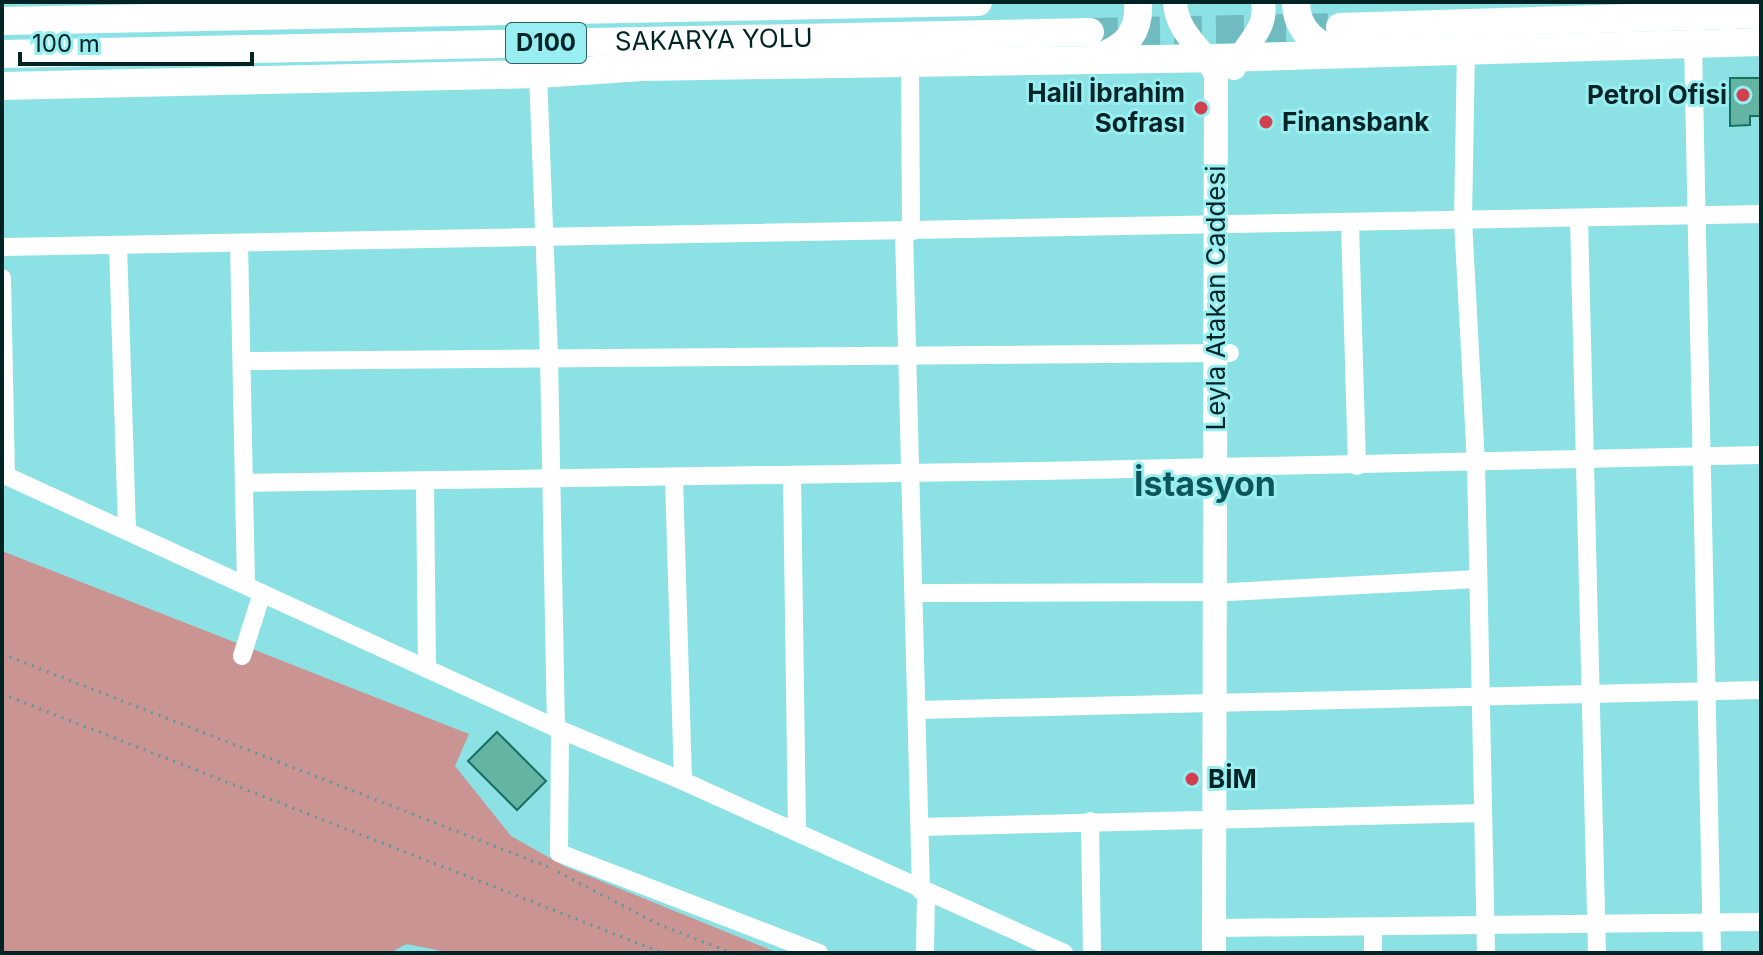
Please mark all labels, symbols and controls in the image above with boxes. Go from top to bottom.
scale bar [20,16,252,66]
street label: SAKARYA YOLU [615,22,813,57]
road number: D100 [506,23,586,63]
text: 100 m [32,29,100,58]
place label: Halil İbrahim Sofrası [1027,77,1185,138]
place label: Petrol Ofisi [1587,79,1727,110]
marker: Petrol Ofisi [1734,86,1752,104]
marker: Halil İbrahim Sofrası [1192,99,1210,117]
place label: Finansbank [1282,106,1429,137]
marker: Finansbank [1257,113,1275,131]
street label: Leyla Atakan Caddesi [1200,165,1231,431]
district label: İstasyon [1134,463,1276,504]
place label: BİM [1208,763,1257,794]
marker: BİM [1183,770,1201,788]

